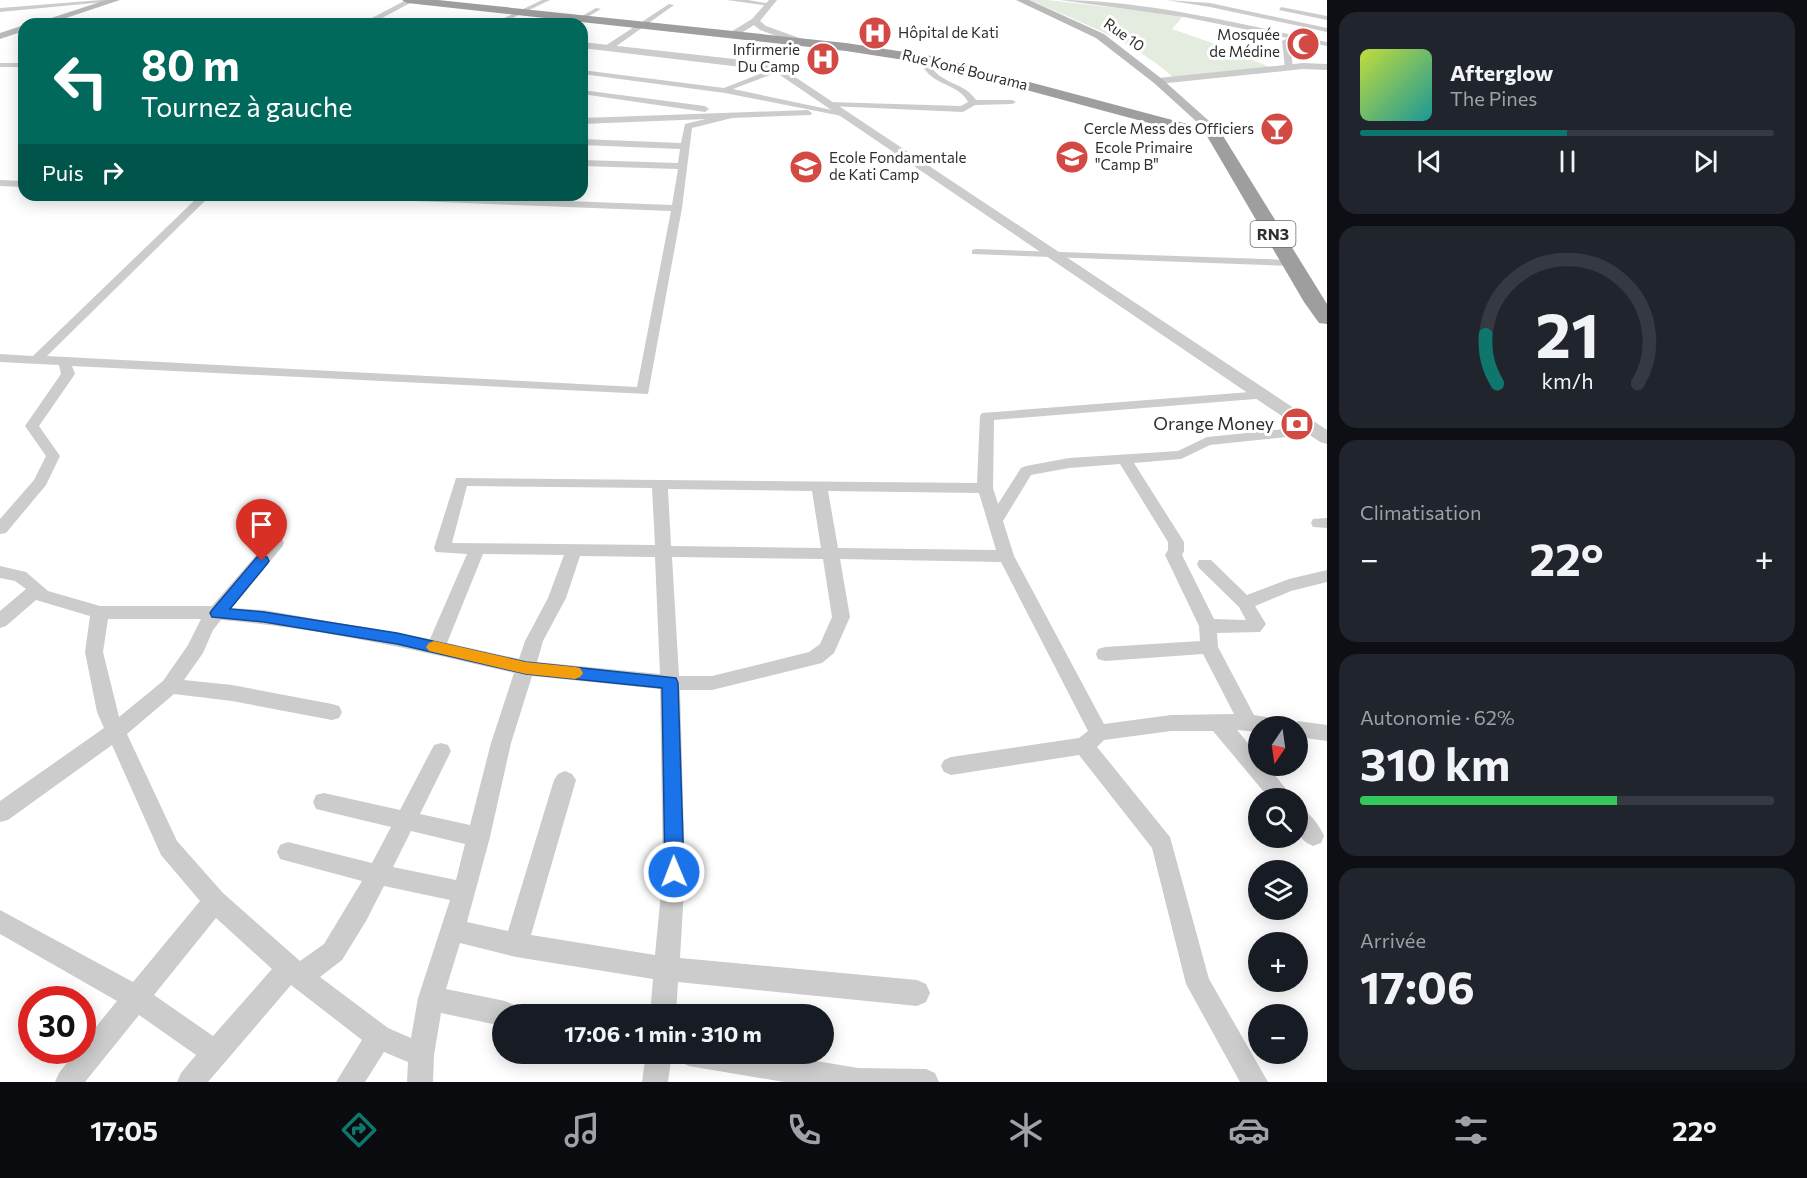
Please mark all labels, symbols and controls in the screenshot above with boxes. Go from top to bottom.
street label: Rue 10 [1101,14,1148,55]
hospital icon: Hôpital de Kati [857,15,893,51]
place label: Hôpital de Kati [898,23,999,41]
place label: Mosquée de Médine [1209,25,1280,60]
mosque icon: Mosquée de Médine [1285,26,1321,62]
text: 80 m [141,38,240,90]
place label: Infirmerie Du Camp [733,40,800,75]
hospital icon: Infirmerie Du Camp [805,41,841,77]
icon: left [42,42,120,120]
street label: Rue Koné Bourama [901,45,1030,93]
text: Afterglow [1450,59,1553,86]
text: The Pines [1450,86,1537,110]
text: Tournez à gauche [141,90,352,123]
bar icon: Cercle Mess des Officiers [1259,111,1295,147]
place label: Cercle Mess des Officiers [1084,119,1254,137]
place label: Ecole Primaire "Camp B" [1095,138,1193,173]
school or university icon: Ecole Primaire "Camp B" [1054,139,1090,175]
icon: previous [1413,145,1446,178]
icon: pause [1551,145,1584,178]
icon: next [1689,145,1722,178]
place label: Ecole Fondamentale de Kati Camp [829,148,967,183]
school or university icon: Ecole Fondamentale de Kati Camp [788,149,824,185]
icon: right [96,156,129,189]
text: Puis [42,159,84,186]
road number: RN3 [1250,221,1296,247]
text: 21 [1535,295,1599,371]
text: km/h [1541,367,1593,393]
bank icon: Orange Money [1279,406,1315,442]
place label: Orange Money [1153,412,1274,434]
pin [236,499,287,561]
text: Climatisation [1360,500,1481,524]
icon: arrive [245,508,278,541]
text: 22° [1530,530,1604,585]
text: − [1360,537,1379,578]
text: + [1755,537,1774,578]
text: Autonomie · 62% [1360,705,1515,729]
north arrow [1248,716,1308,776]
map controls [1248,716,1308,1064]
text: 310 km [1360,735,1510,790]
button: search [1248,788,1308,848]
position arrow [642,840,706,904]
button: layers [1248,860,1308,920]
text: Arrivée [1360,928,1426,952]
button: + [1248,932,1308,992]
text: 17:06 [1360,958,1475,1013]
speed limit sign: 30 [18,986,96,1064]
button: − [1248,1004,1308,1064]
text: 17:06 · 1 min · 310 m [564,1020,762,1047]
icon: directions [338,1109,380,1151]
icon: music [561,1109,603,1151]
icon: phone [783,1109,825,1151]
icon: climate [1005,1109,1047,1151]
icon: car [1228,1109,1270,1151]
icon: filters [1450,1109,1492,1151]
text: 17:05 [90,1114,158,1147]
text: 22° [1672,1114,1717,1147]

